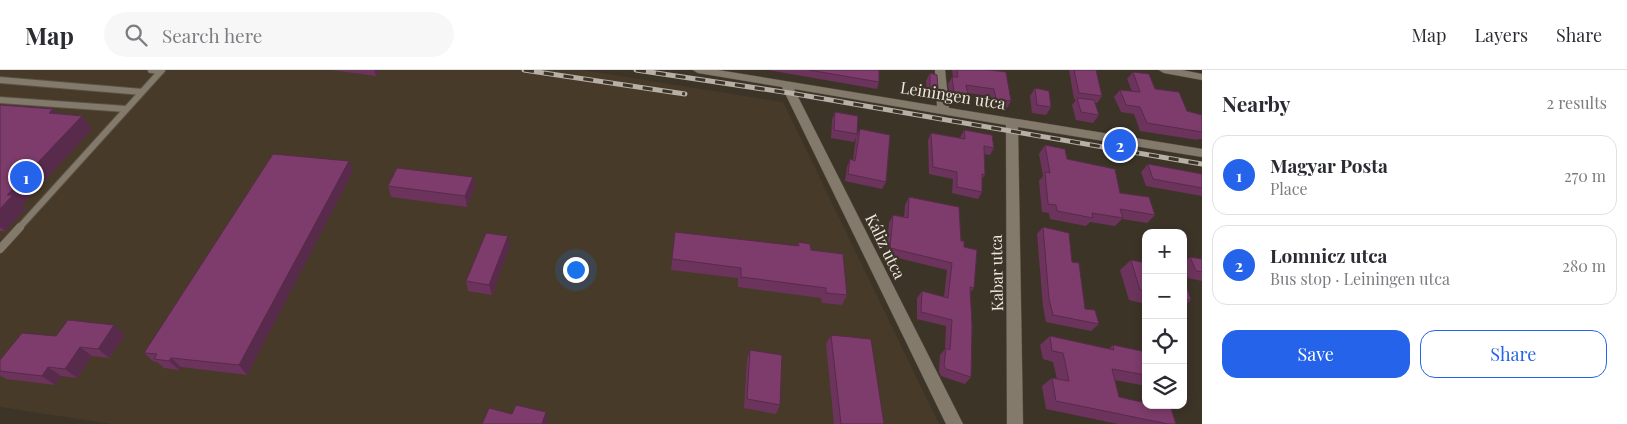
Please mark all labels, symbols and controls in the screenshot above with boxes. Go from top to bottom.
search box [104,12,454,57]
text: Map [25,19,74,51]
icon: search [122,21,150,49]
text: Search here [162,22,262,48]
text: Map [1411,23,1446,47]
text: Layers [1474,23,1528,47]
text: Share [1556,23,1602,47]
street label: Leiningen utca [899,76,1007,114]
text: Nearby [1222,89,1291,117]
text: 2 results [1547,92,1607,113]
pin: 2 [1104,126,1136,164]
text: Magyar Posta [1270,152,1388,178]
pin: 1 [10,158,42,196]
text: 1 [1236,165,1242,186]
text: 270 m [1564,165,1606,186]
text: Place [1270,178,1308,199]
street label: Káliz utca [861,210,911,282]
map controls [1142,229,1187,409]
button: + [1142,229,1187,274]
street label: Kabar utca [985,234,1007,312]
text: Lomnicz utca [1270,242,1387,268]
text: 2 [1235,255,1243,276]
text: 280 m [1562,255,1606,276]
your location [563,257,589,283]
text: Bus stop · Leiningen utca [1270,268,1450,289]
button: − [1142,274,1187,319]
button: locate [1142,319,1187,364]
button: Save [1222,330,1410,378]
button: Share [1420,330,1607,378]
button: layers [1142,364,1187,409]

